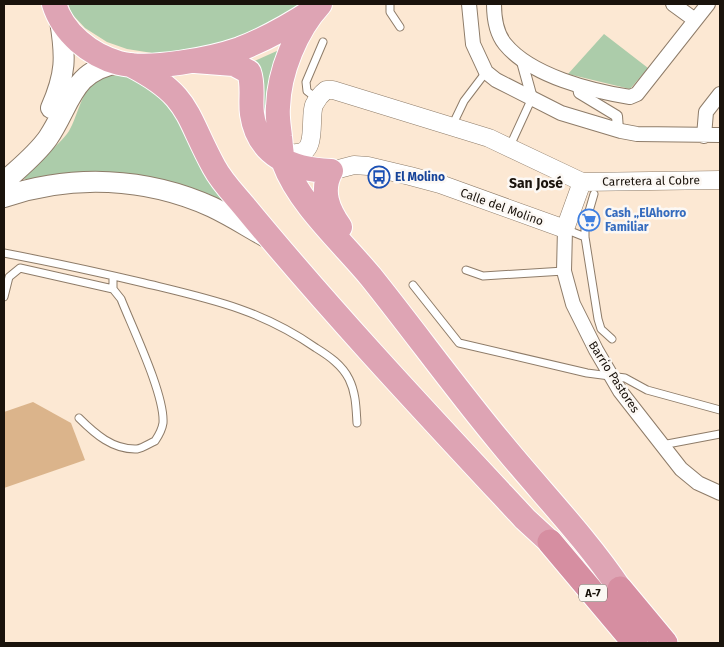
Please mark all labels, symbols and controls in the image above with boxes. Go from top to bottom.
bus stop icon: El Molino [367,165,391,189]
place label: El Molino [395,170,445,184]
street label: Carretera al Cobre [602,173,700,189]
district label: San José [509,175,563,192]
street label: Calle del Molino [459,185,545,229]
place label: Cash „ElAhorro Familiar [605,206,686,234]
supermarket icon: Cash „ElAhorro Familiar [577,208,601,232]
street label: Barrio Pastores [586,339,643,416]
road number: A-7 [579,584,607,602]

